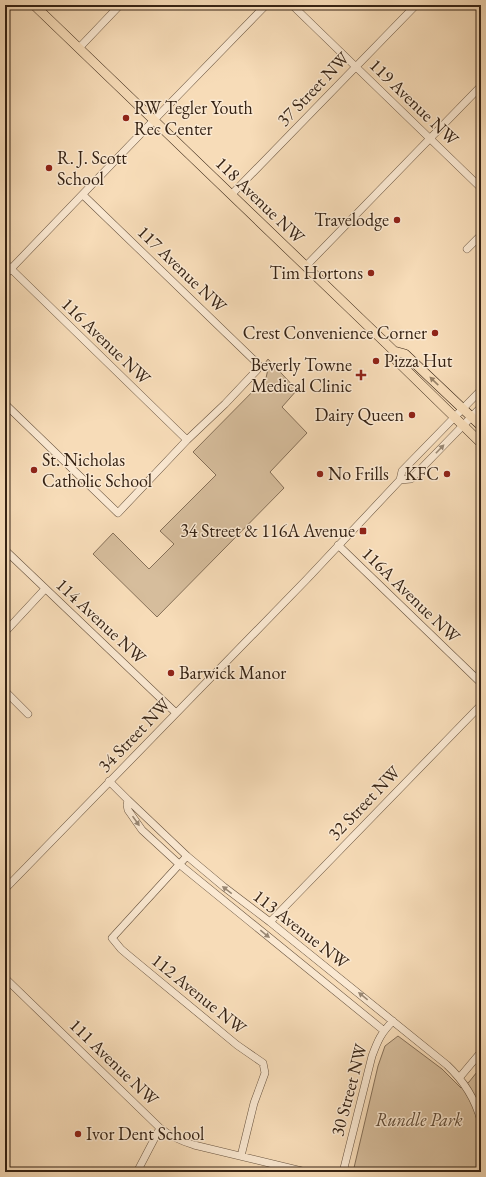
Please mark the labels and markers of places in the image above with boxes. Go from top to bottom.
place label: RW Tegler Youth Rec Center [134,96,253,140]
marker: RW Tegler Youth Rec Center [121,113,131,123]
place label: R. J. Scott School [57,146,127,190]
marker: R. J. Scott School [44,163,54,173]
place label: Travelodge [314,208,389,231]
marker: Travelodge [392,215,402,225]
place label: Tim Hortons [270,261,363,284]
marker: Tim Hortons [366,268,376,278]
place label: Crest Convenience Corner [243,321,427,344]
marker: Crest Convenience Corner [430,328,440,338]
place label: Pizza Hut [384,349,453,372]
place label: Beverly Towne Medical Clinic [250,353,352,397]
marker: Pizza Hut [371,356,381,366]
marker: Beverly Towne Medical Clinic [355,369,367,381]
place label: Dairy Queen [315,403,404,426]
marker: Dairy Queen [407,410,417,420]
place label: St. Nicholas Catholic School [42,448,152,492]
place label: No Frills [328,462,389,485]
place label: KFC [405,462,439,485]
marker: St. Nicholas Catholic School [29,465,39,475]
marker: No Frills [315,469,325,479]
marker: KFC [442,469,452,479]
place label: 34 Street & 116A Avenue [180,519,355,542]
marker: 34 Street & 116A Avenue [358,526,368,536]
place label: Barwick Manor [179,661,286,684]
marker: Barwick Manor [166,668,176,678]
place label: Ivor Dent School [86,1122,204,1145]
marker: Ivor Dent School [73,1129,83,1139]

